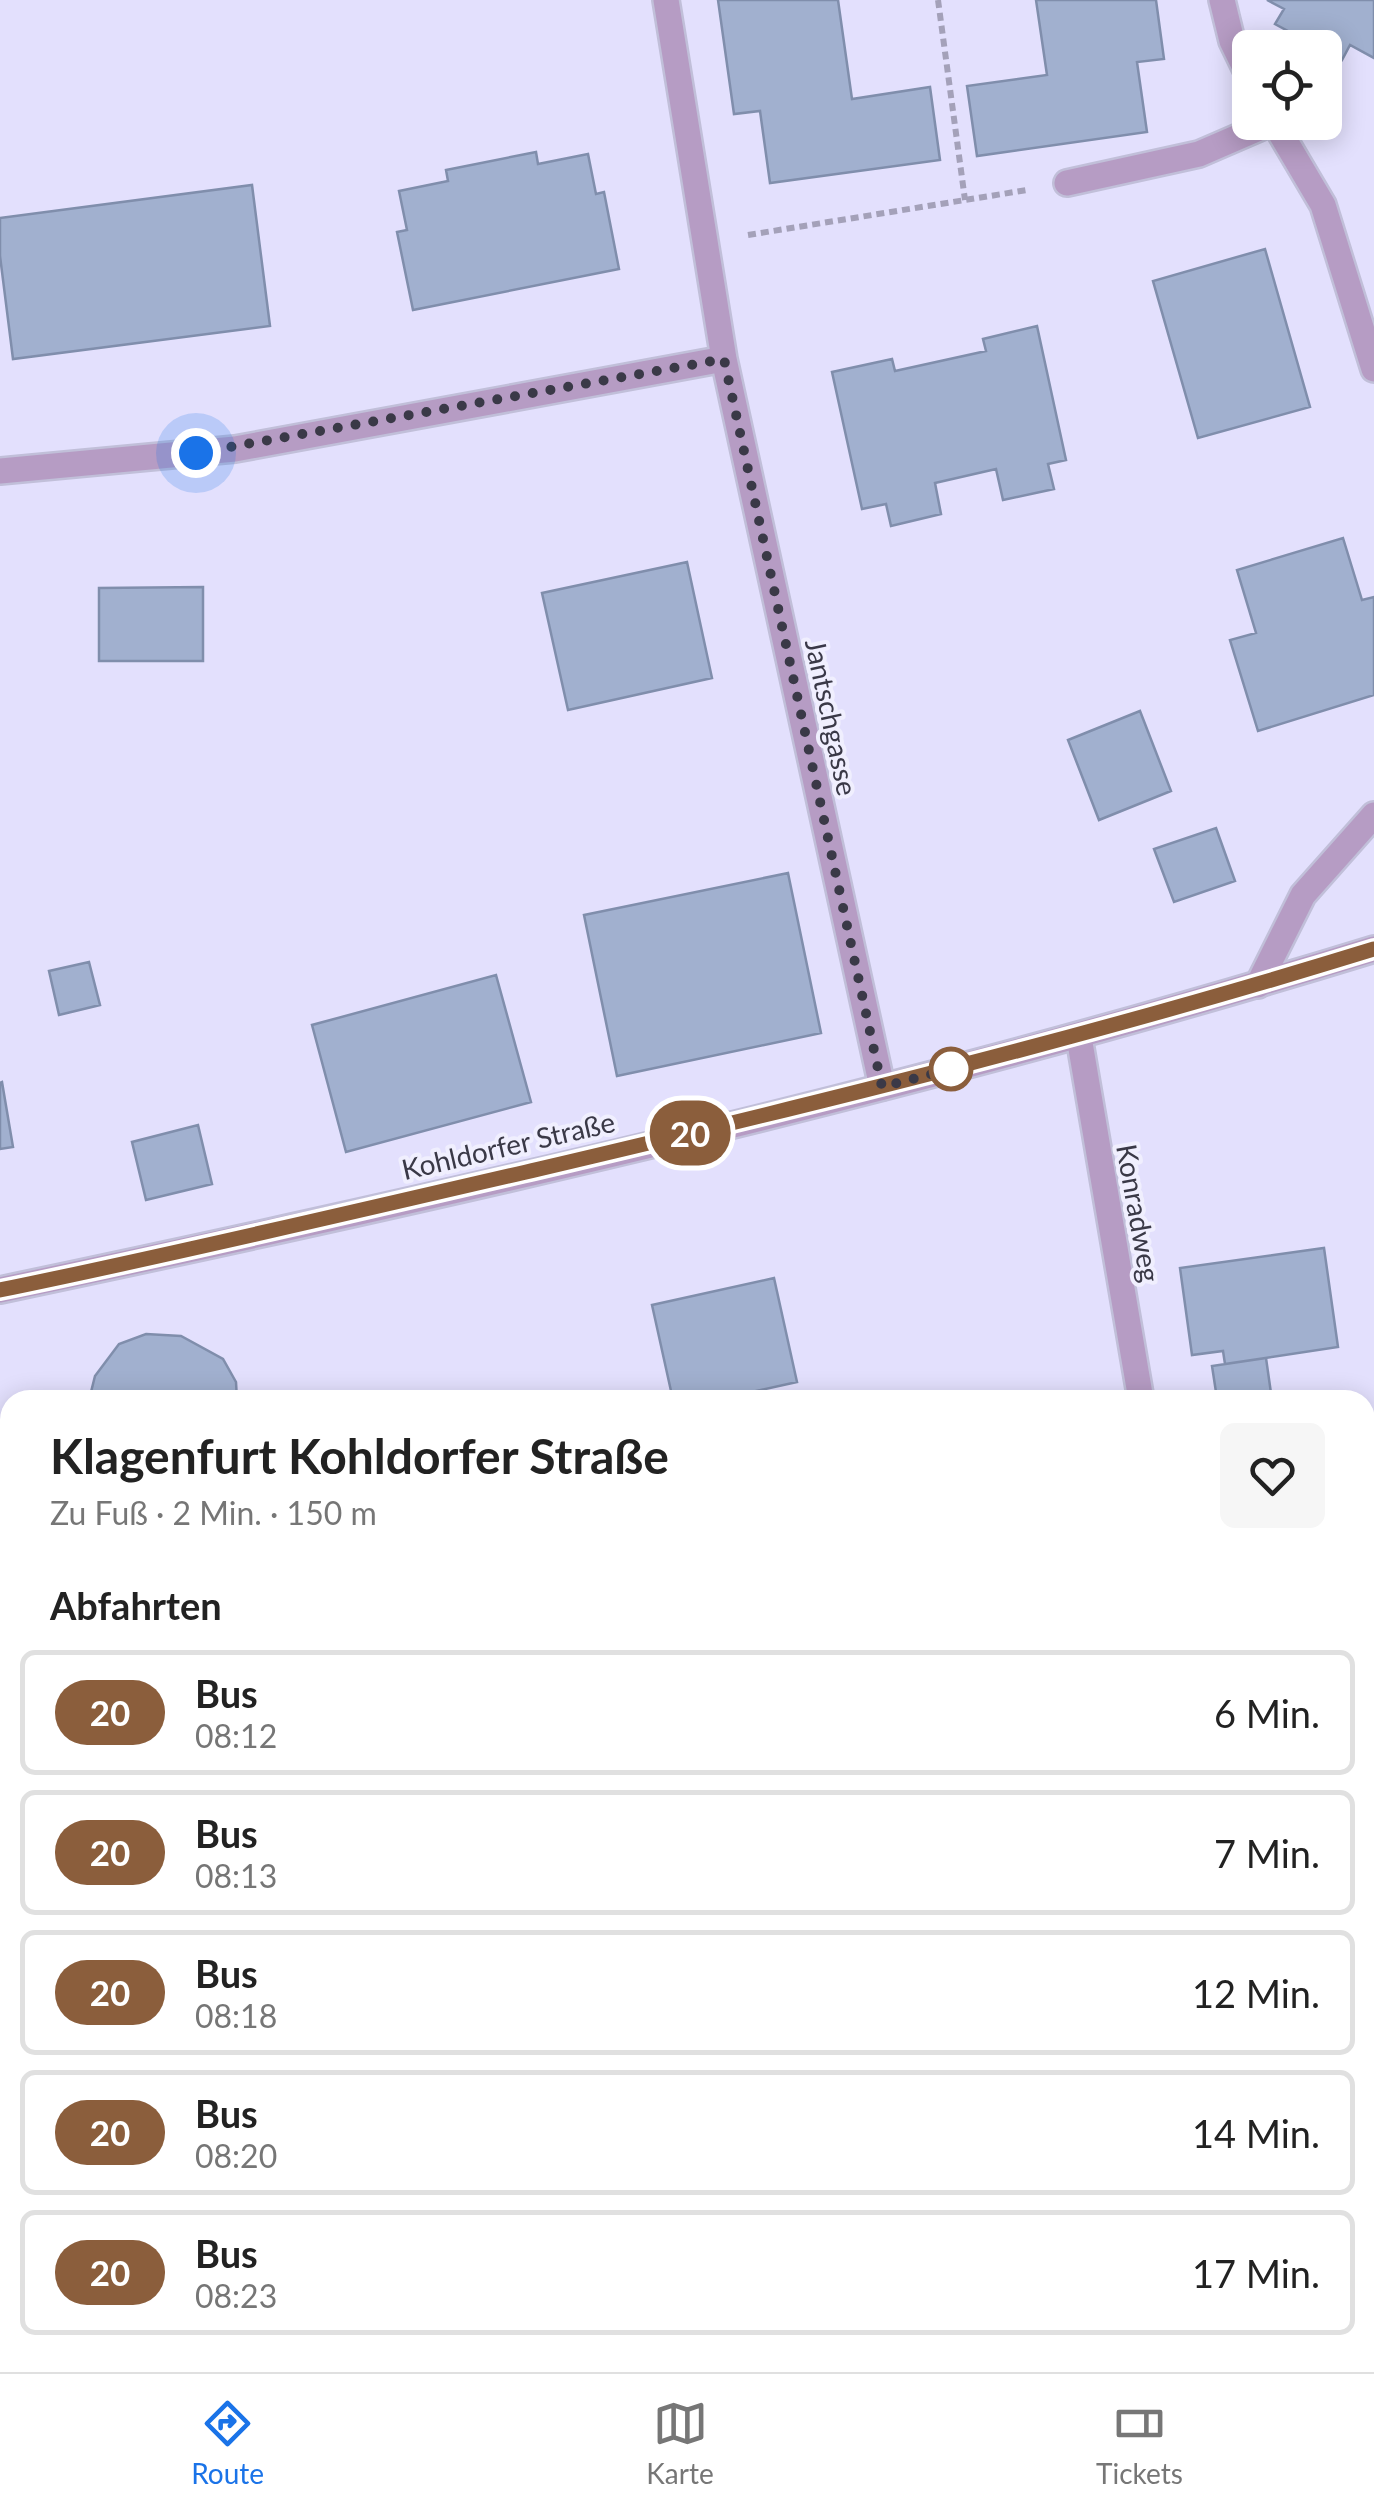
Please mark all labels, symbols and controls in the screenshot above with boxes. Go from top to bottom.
map controls [1232,30,1342,140]
button: locate [1232,30,1342,140]
your location [171,428,221,478]
street label: Jantschgasse [799,636,865,798]
unlabelled marker [930,1048,972,1090]
line badge: 20 [645,1100,735,1166]
street label: Kohldorfer Straße [398,1104,618,1186]
text: 20 [670,1112,710,1154]
street label: Konradweg [1110,1141,1168,1285]
button: heart [1220,1423,1325,1528]
text: Klagenfurt Kohldorfer Straße [50,1427,669,1484]
text: Zu Fuß · 2 Min. · 150 m [50,1493,377,1532]
text: Abfahrten [50,1582,222,1628]
text: Bus [195,1670,258,1716]
text: 6 Min. [1214,1690,1320,1736]
text: 20 [90,1691,130,1733]
text: 08:12 [195,1716,277,1755]
text: Bus [195,1810,258,1856]
text: 7 Min. [1214,1830,1320,1876]
text: 20 [90,1831,130,1873]
text: 08:13 [195,1856,277,1895]
text: Bus [195,1950,258,1996]
text: 12 Min. [1192,1970,1320,2016]
text: 20 [90,1971,130,2013]
text: 08:18 [195,1996,277,2035]
text: Bus [195,2090,258,2136]
text: 14 Min. [1192,2110,1320,2156]
text: 20 [90,2111,130,2153]
text: 08:20 [195,2136,277,2175]
text: Bus [195,2230,258,2276]
text: 17 Min. [1192,2250,1320,2296]
text: 20 [90,2251,130,2293]
text: 08:23 [195,2276,277,2315]
tab: Route [191,2396,264,2490]
tab: Karte [646,2396,714,2490]
tab: Tickets [1096,2396,1183,2490]

